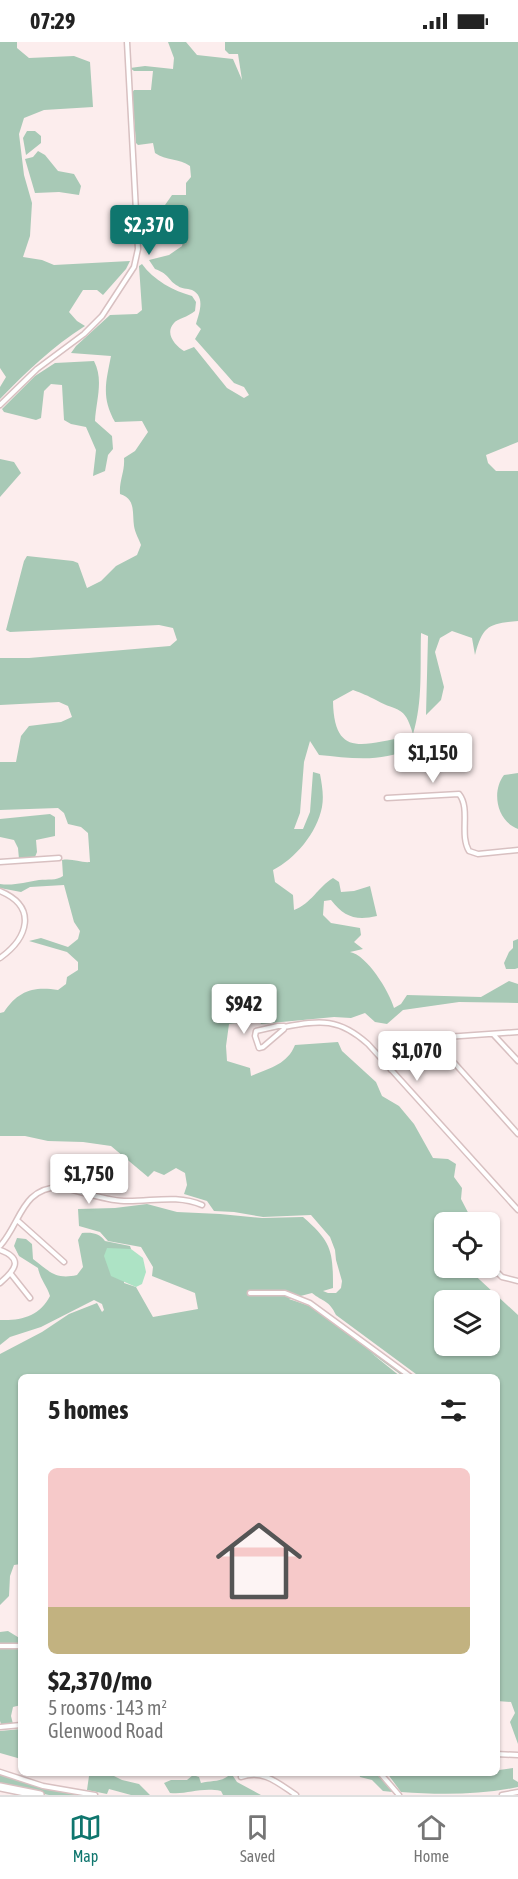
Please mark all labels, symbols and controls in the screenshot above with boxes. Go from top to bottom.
text: 07:29 [30,8,75,34]
pin: $2,370 [100,205,198,256]
text: $2,370 [124,213,174,236]
pin: $1,150 [384,733,482,784]
text: $1,150 [408,741,458,764]
pin: $942 [208,984,280,1035]
text: $942 [226,992,262,1015]
pin: $1,070 [368,1031,466,1082]
text: $1,070 [392,1039,442,1062]
pin: $1,750 [40,1154,138,1205]
text: $1,750 [64,1162,114,1185]
map controls [434,1212,500,1356]
button: locate [434,1212,500,1278]
button: layers [434,1290,500,1356]
icon: filters [437,1394,470,1427]
text: 5 homes [48,1395,128,1425]
icon: home [205,1507,313,1615]
text: $2,370/mo [48,1666,152,1696]
text: 5 rooms · 143 m² [48,1696,167,1719]
text: Glenwood Road [48,1719,163,1742]
tab: Map [69,1811,102,1865]
tab: Saved [240,1811,275,1865]
tab: Home [413,1811,449,1865]

